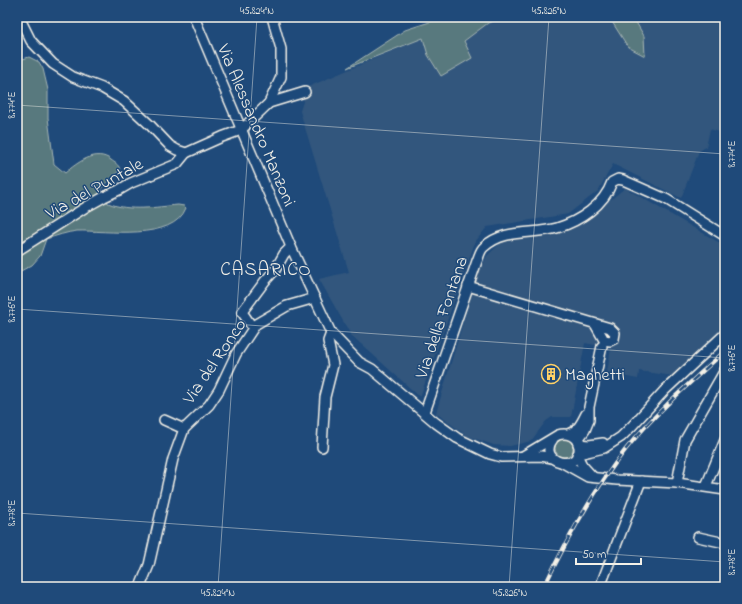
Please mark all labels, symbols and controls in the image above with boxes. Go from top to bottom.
text: 45.824°N [240,4,274,19]
text: 45.826°N [532,4,566,19]
street label: Via Alessandro Manzoni [209,40,301,211]
text: 8.774°E [5,92,20,118]
text: 8.774°E [725,141,740,167]
street label: Via del Puntale [41,152,149,228]
street label: Via della Fontana [409,253,476,383]
district label: CASARICO [220,257,312,284]
text: 8.776°E [5,295,20,323]
street label: Via del Ronco [177,314,254,411]
text: 8.776°E [725,344,740,372]
building icon: Maghetti [540,363,562,385]
place label: Maghetti [565,363,625,390]
text: 8.778°E [5,500,20,526]
scale bar [576,540,641,566]
text: 50 m [582,546,606,564]
text: 8.778°E [725,549,740,575]
text: 45.824°N [201,586,235,601]
text: 45.826°N [493,586,527,601]

